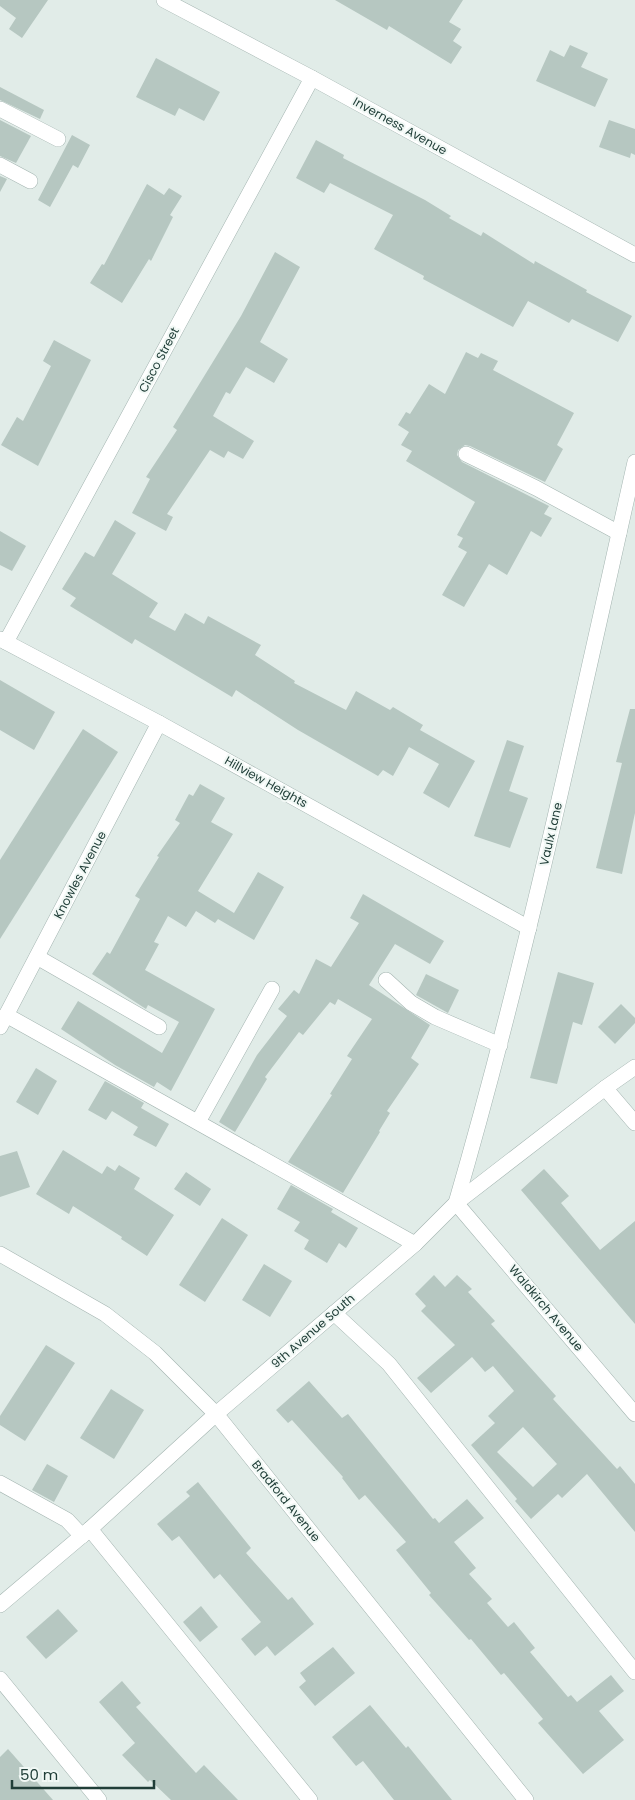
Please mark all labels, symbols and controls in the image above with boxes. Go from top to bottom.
street label: Inverness Avenue [350,93,450,158]
street label: Cisco Street [134,324,183,395]
street label: Hillview Heights [222,752,311,811]
street label: Vaulx Lane [535,801,566,867]
street label: Knowles Avenue [49,828,110,922]
street label: Waldkirch Avenue [505,1261,588,1354]
street label: 9th Avenue South [267,1290,358,1372]
street label: Bradford Avenue [248,1456,325,1545]
scale bar [12,1758,155,1790]
text: 50 m [20,1764,58,1785]

